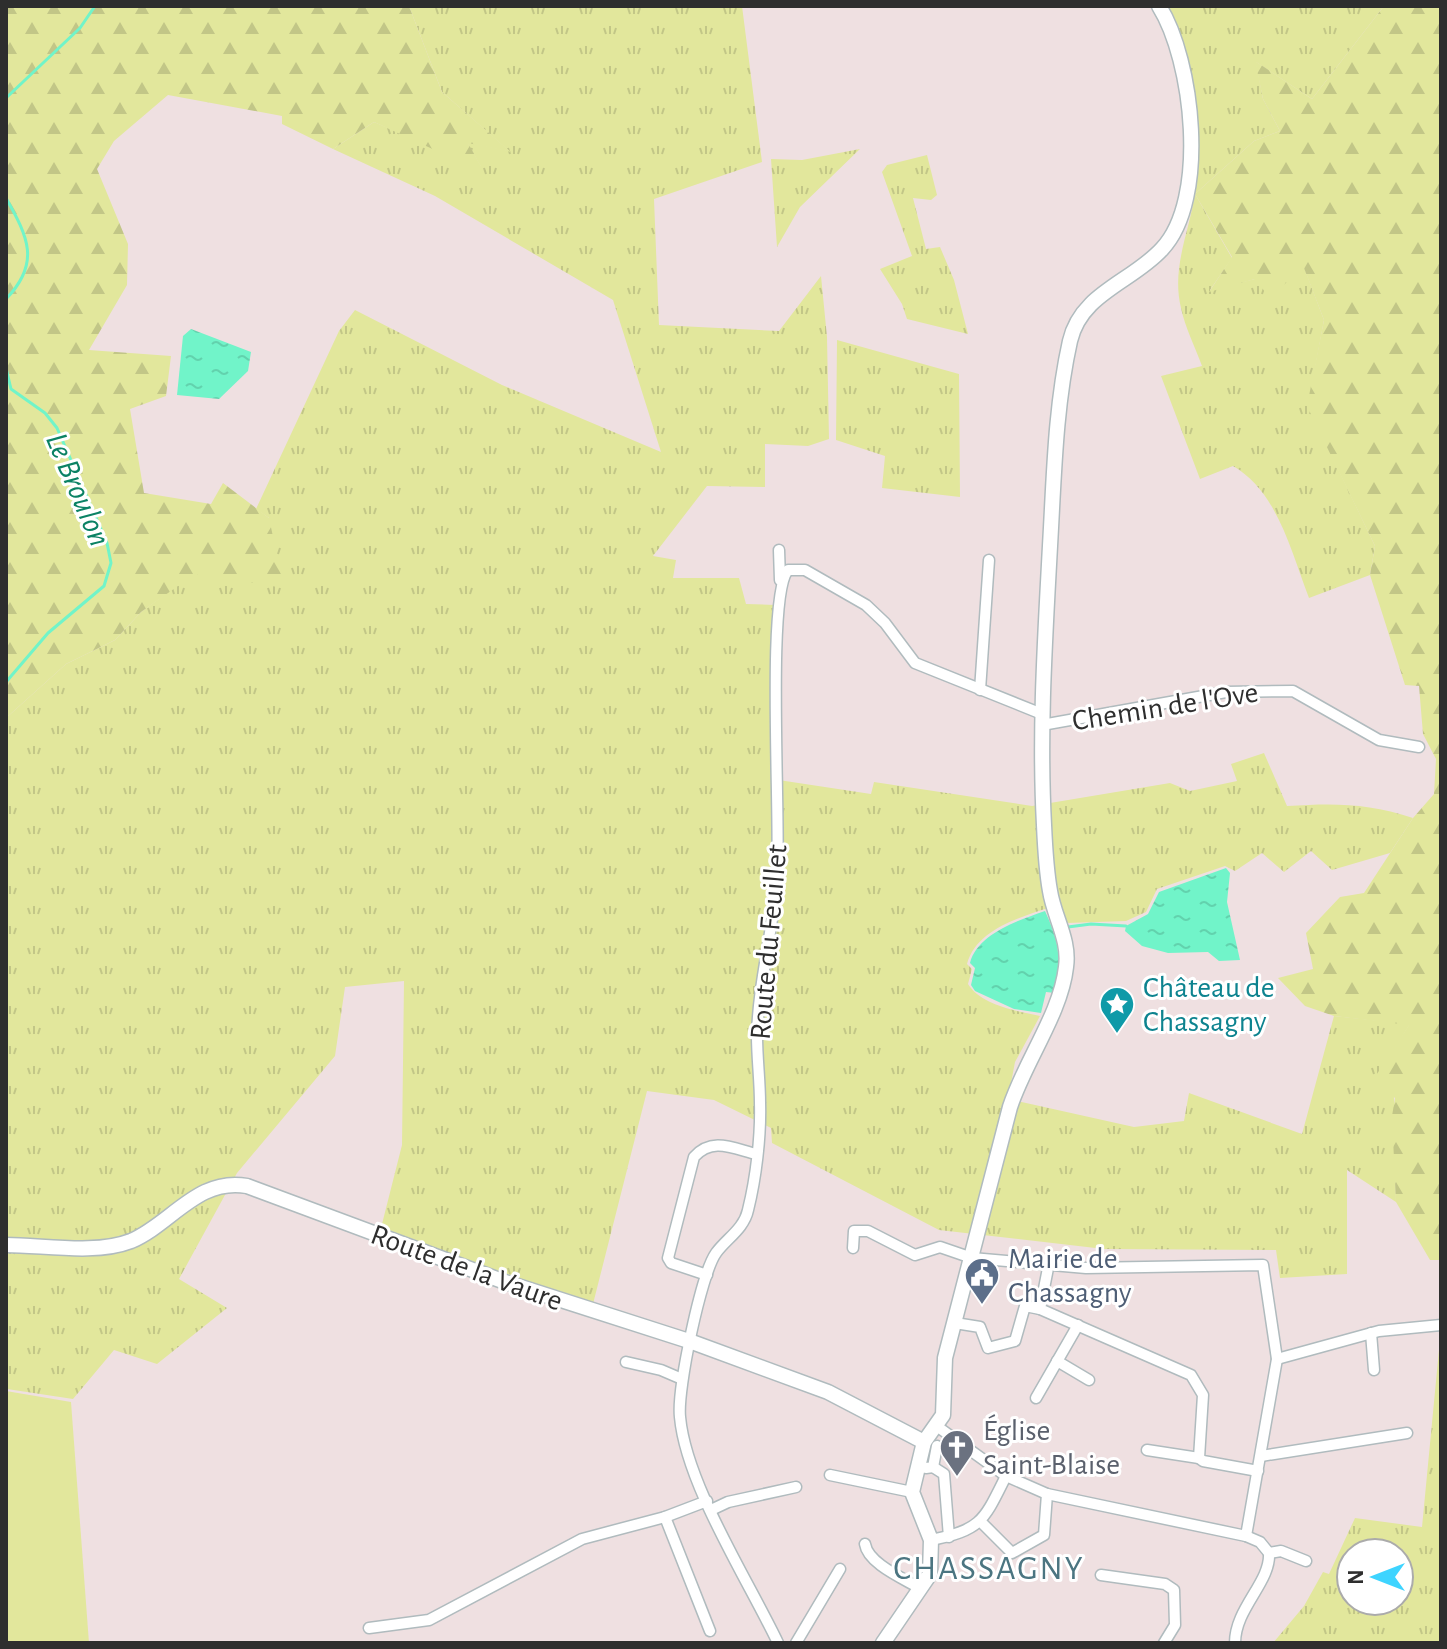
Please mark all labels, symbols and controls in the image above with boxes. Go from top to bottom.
water label: Le Broulon [40,428,116,551]
street label: Chemin de l'Ove [1070,677,1260,737]
street label: Route du Feuillet [746,843,793,1041]
place label: Château de Chassagny [1143,973,1275,1037]
place icon: Château de Chassagny [1098,985,1136,1035]
street label: Route de la Vaure [367,1219,567,1317]
place label: Mairie de Chassagny [1008,1244,1132,1308]
public building icon: Mairie de Chassagny [963,1256,1001,1306]
place label: Église Saint-Blaise [983,1414,1120,1480]
church icon: Église Saint-Blaise [938,1428,976,1478]
north arrow [1335,1537,1415,1617]
district label: CHASSAGNY [893,1552,1085,1586]
text: N [1345,1569,1367,1585]

